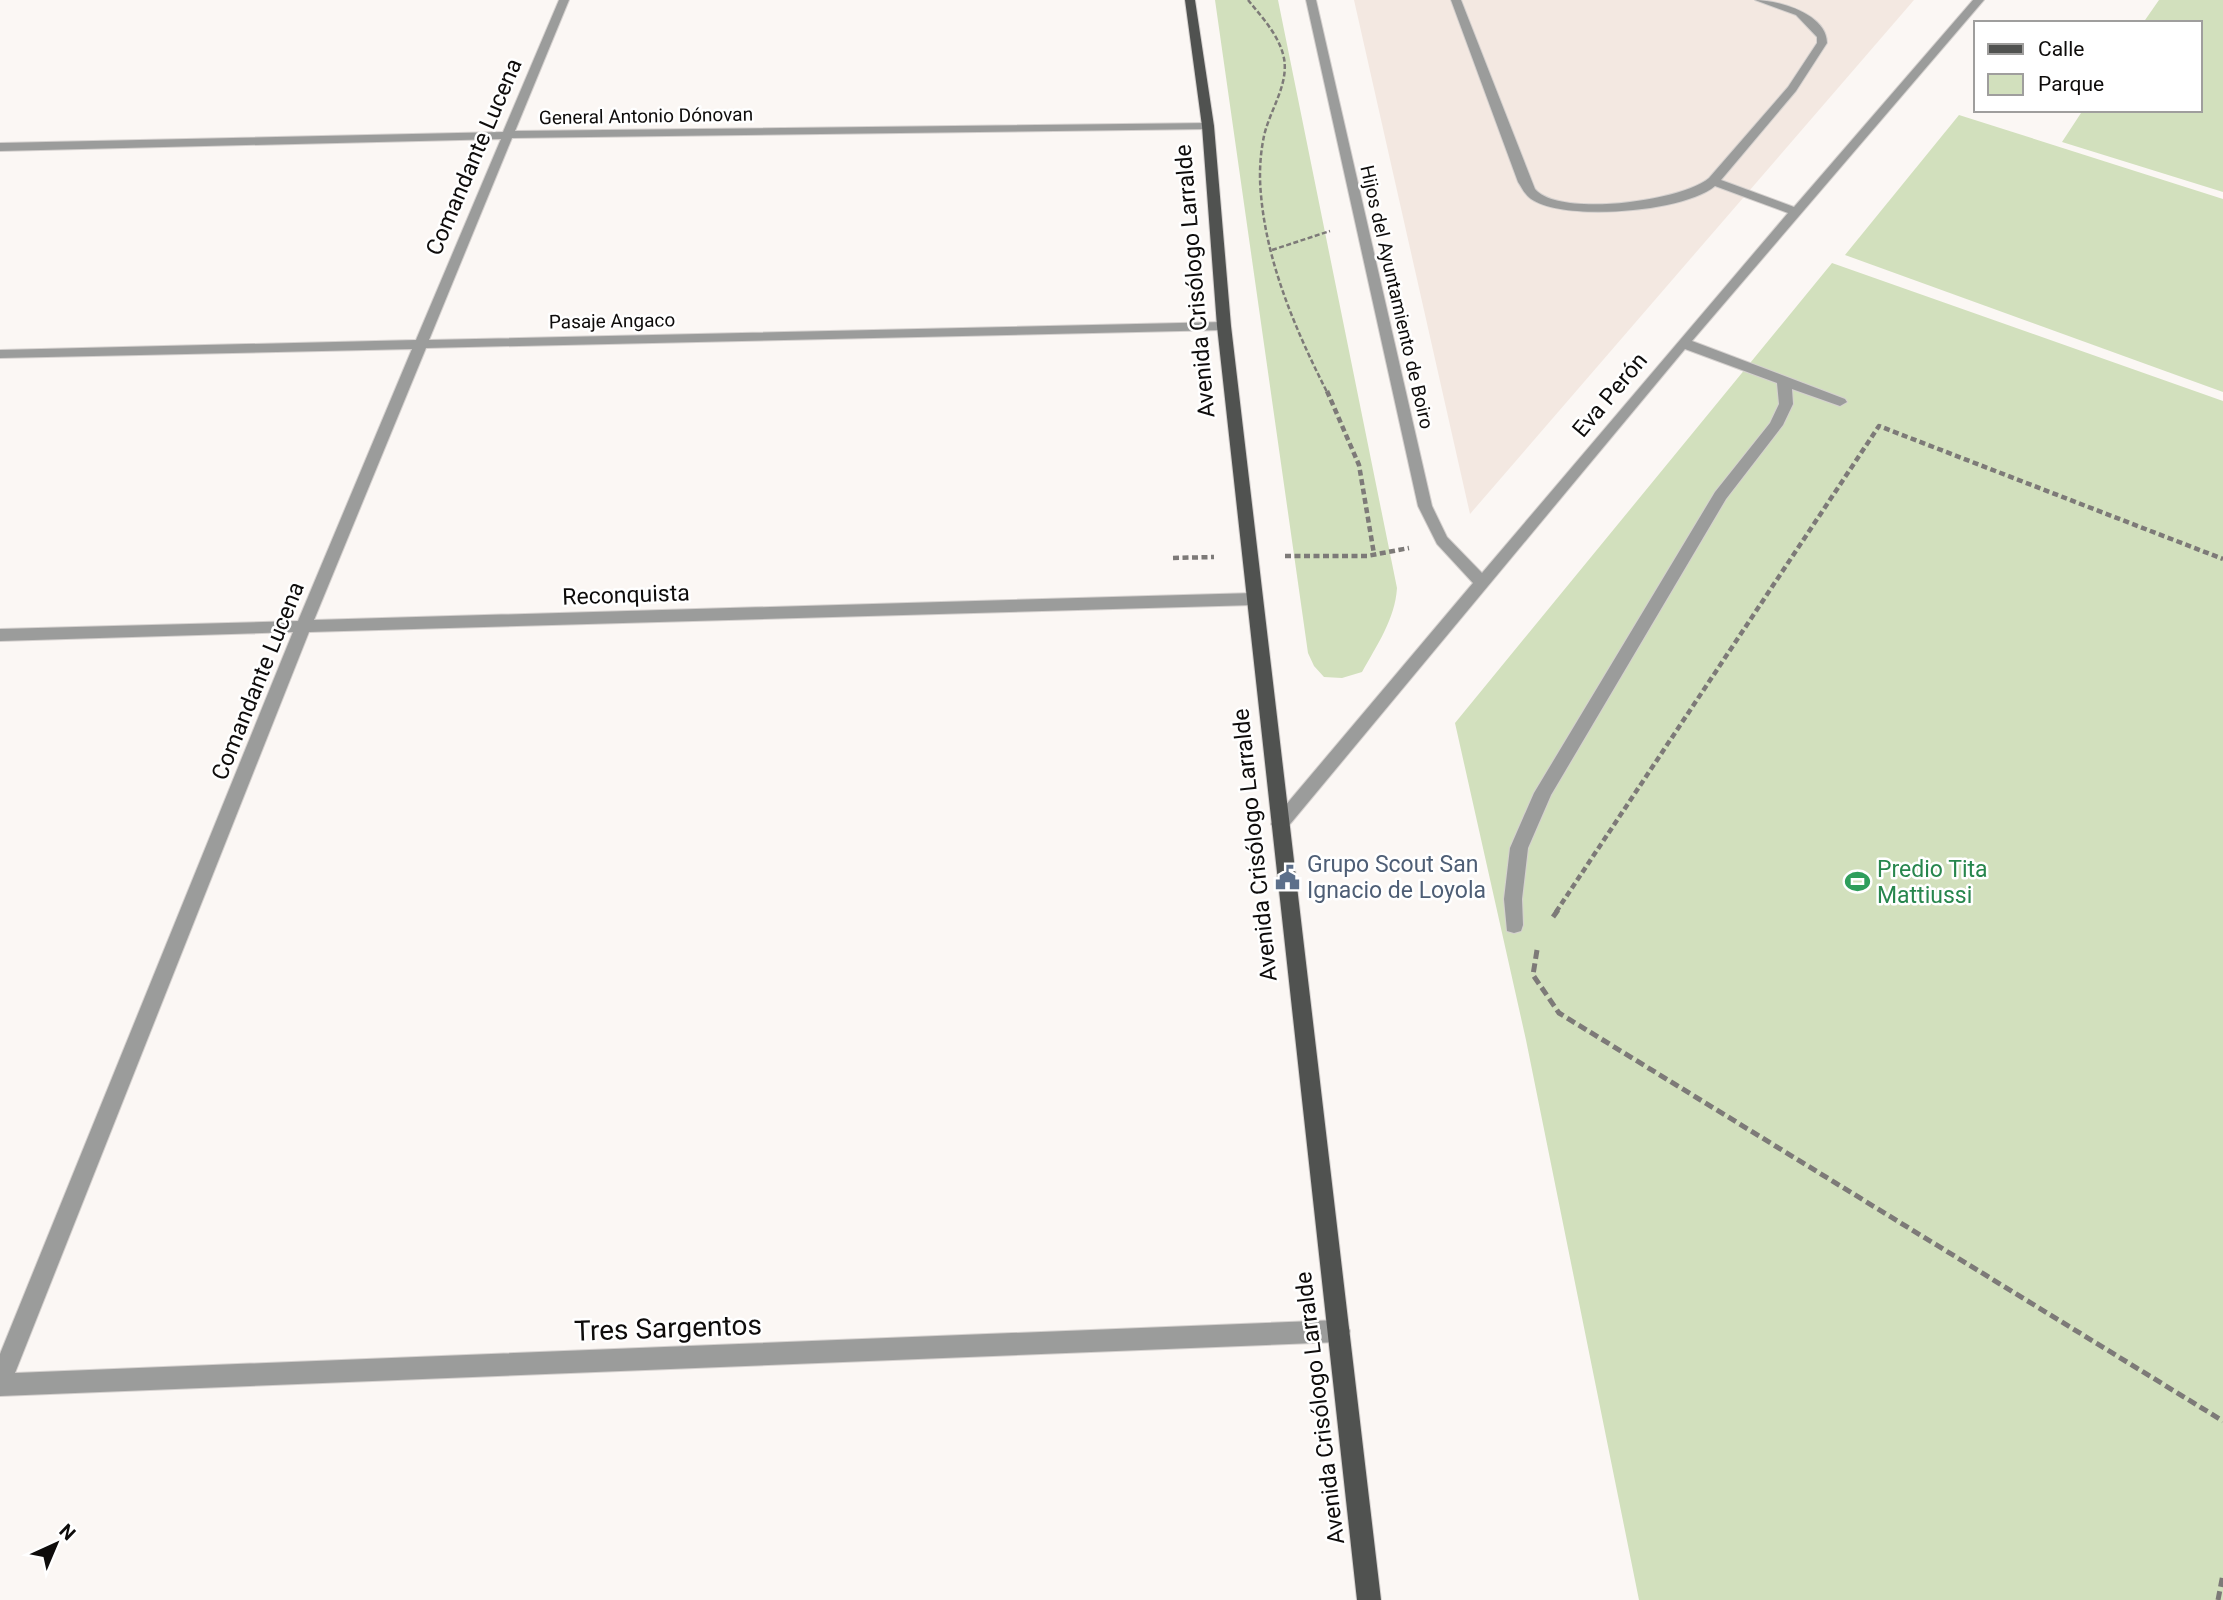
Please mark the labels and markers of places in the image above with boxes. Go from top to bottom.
place label: Grupo Scout San Ignacio de Loyola [1307,851,1486,904]
place label: Predio Tita Mattiussi [1877,856,1988,909]
public building icon: Grupo Scout San Ignacio de Loyola [1273,863,1301,891]
sports icon: Predio Tita Mattiussi [1843,868,1871,896]

